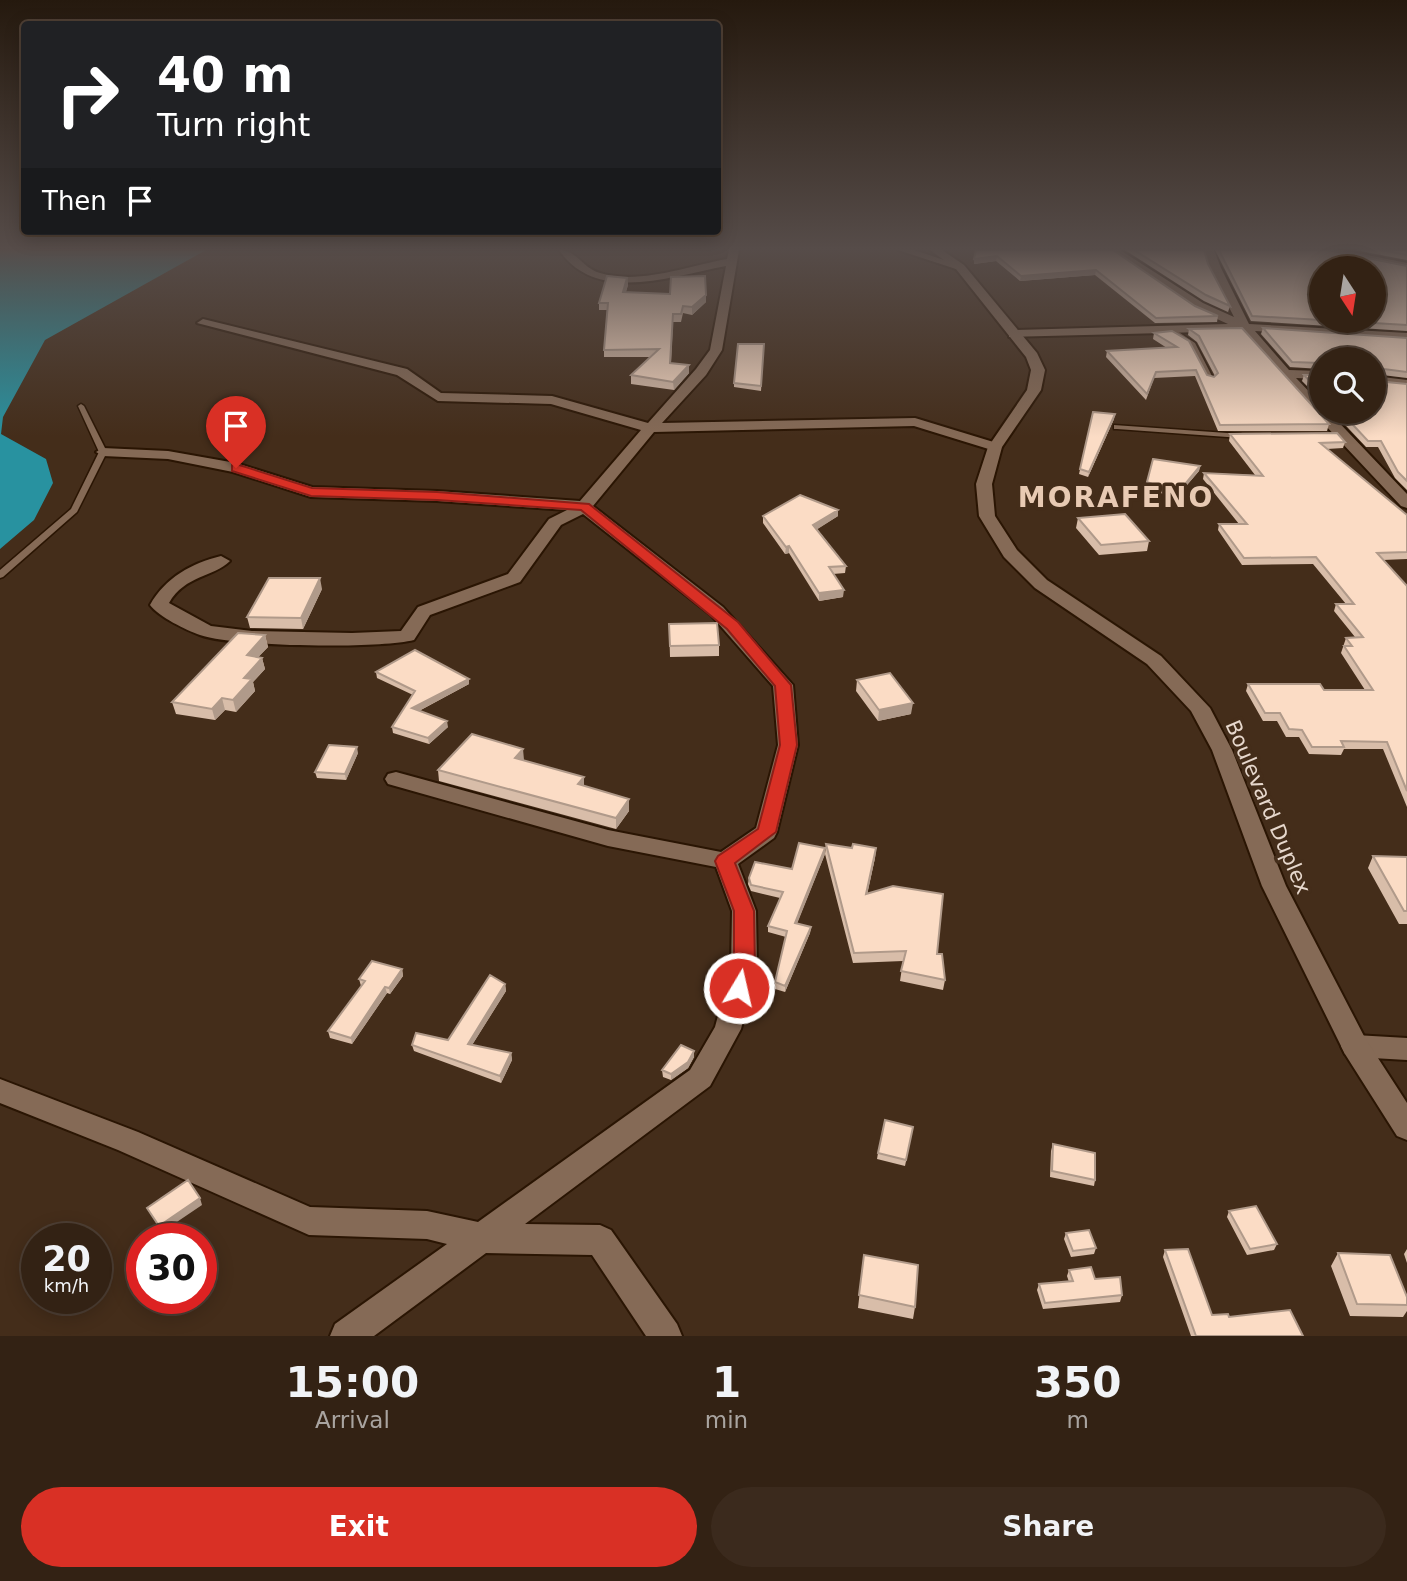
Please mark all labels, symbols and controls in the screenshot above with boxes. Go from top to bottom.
text: 40 m [157,47,293,104]
icon: right [42,49,133,140]
text: Turn right [157,106,310,144]
icon: arrive [121,182,159,220]
text: Then [42,186,107,216]
north arrow [1309,256,1386,332]
map controls [1309,256,1386,424]
button: search [1309,347,1386,424]
pin [206,396,266,468]
icon: arrive [217,407,255,445]
district label: MORAFENO [1018,481,1214,514]
street label: Boulevard Duplex [1221,716,1315,898]
position arrow [702,951,776,1025]
speed limit sign: 30 [126,1223,217,1314]
text: 20 [42,1239,91,1279]
text: km/h [44,1275,89,1296]
text: 15:00 [286,1358,419,1407]
text: 1 [712,1358,741,1407]
text: 350 [1034,1358,1121,1407]
text: Arrival [315,1407,390,1433]
text: min [705,1407,748,1433]
text: m [1066,1407,1089,1433]
button: Exit [21,1487,697,1567]
button: Share [711,1487,1386,1567]

